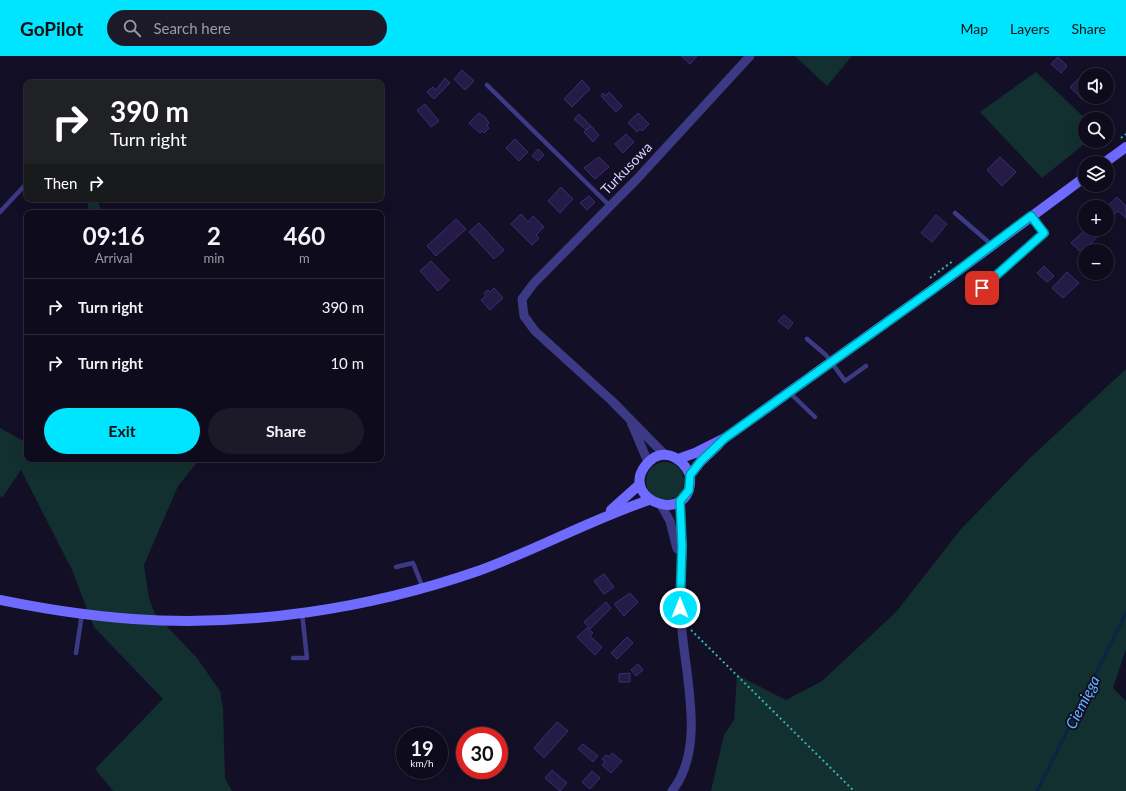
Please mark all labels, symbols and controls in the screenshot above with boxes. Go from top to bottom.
search box [107,10,387,46]
text: GoPilot [20,17,83,40]
icon: search [121,17,143,39]
text: Search here [153,19,231,37]
text: Map [960,20,988,37]
text: Layers [1010,20,1050,37]
text: Share [1072,20,1106,37]
map controls [1078,68,1114,280]
button: sound [1078,68,1114,104]
text: 390 m [110,94,189,128]
icon: right [44,96,96,148]
button: search [1078,112,1114,148]
text: Turn right [110,128,187,150]
street label: Turkusowa [597,138,655,198]
button: layers [1078,156,1114,192]
icon: right [85,172,107,194]
text: Then [44,174,77,192]
button: + [1078,200,1114,236]
text: 09:16 [83,221,145,250]
text: 2 [207,221,221,250]
text: 460 [283,221,325,250]
button: − [1078,244,1114,280]
text: Arrival [95,250,132,266]
text: min [204,250,225,266]
text: m [299,250,310,266]
pin [965,271,999,305]
icon: arrive [971,277,993,299]
icon: right [44,296,66,318]
text: Turn right [78,298,143,316]
text: 390 m [322,298,364,316]
icon: right [44,352,66,374]
text: Turn right [78,354,143,372]
text: 10 m [330,354,364,372]
button: Exit [44,408,200,454]
button: Share [208,408,364,454]
position arrow [659,587,701,629]
water label: Ciemięga [1061,672,1103,732]
speed limit sign: 30 [456,727,508,779]
text: 19 [410,736,434,760]
text: km/h [410,757,434,769]

